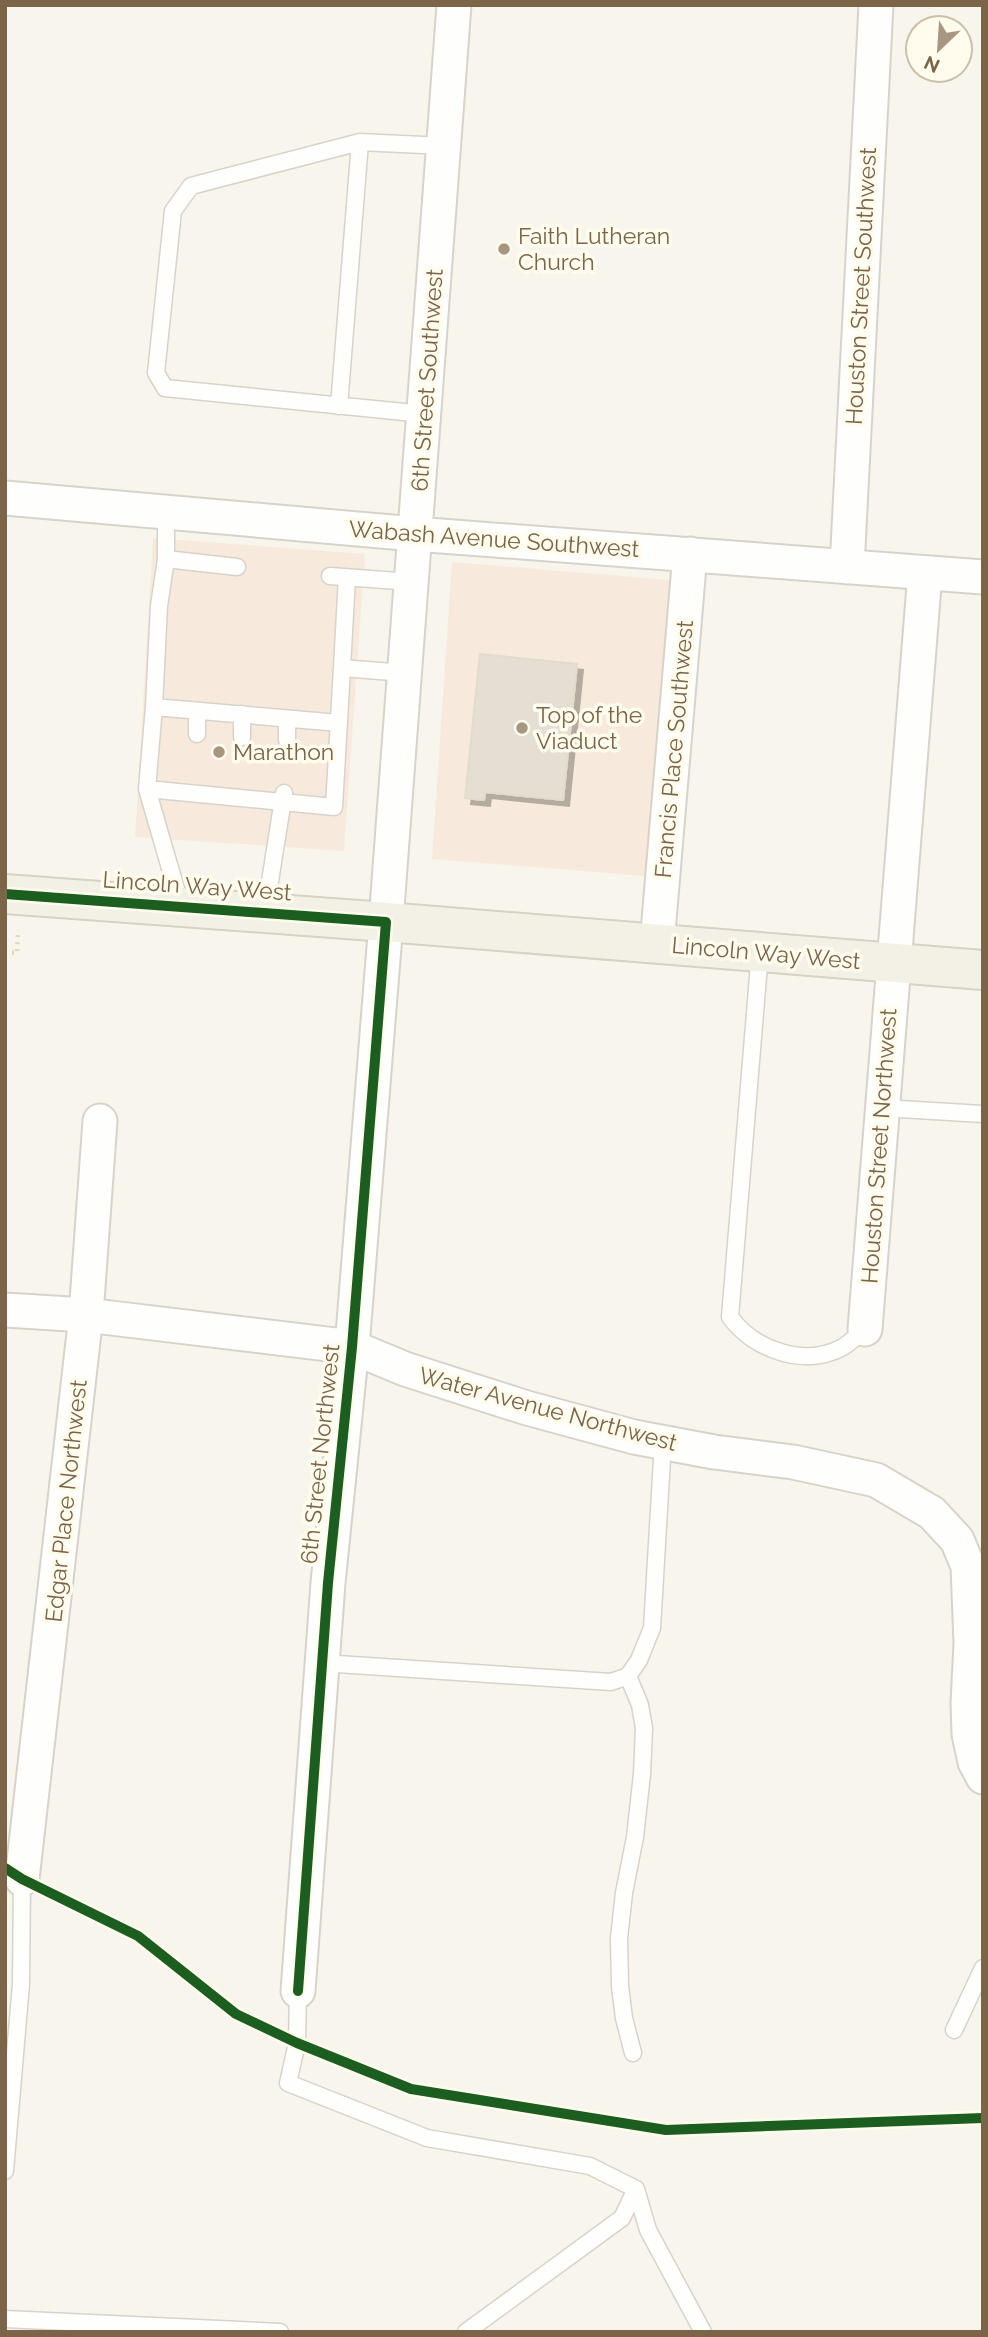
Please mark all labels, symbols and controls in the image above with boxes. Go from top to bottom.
north arrow [904,14,974,84]
text: N [921,51,943,77]
street label: Houston Street Southwest [840,146,881,426]
place label: Faith Lutheran Church [518,222,670,275]
marker: Faith Lutheran Church [496,241,512,257]
street label: 6th Street Southwest [405,267,448,492]
street label: Wabash Avenue Southwest [348,515,640,562]
street label: Francis Place Southwest [649,618,698,879]
place label: Top of the Viaduct [536,701,642,754]
marker: Top of the Viaduct [514,720,530,736]
place label: Marathon [233,738,334,765]
marker: Marathon [211,744,227,760]
street label: Lincoln Way West [102,865,293,906]
street label: Lincoln Way West [670,931,862,974]
street label: Houston Street Northwest [855,1007,902,1285]
street label: 6th Street Northwest [295,1342,345,1565]
street label: Water Avenue Northwest [416,1361,681,1456]
street label: Edgar Place Northwest [39,1378,92,1624]

